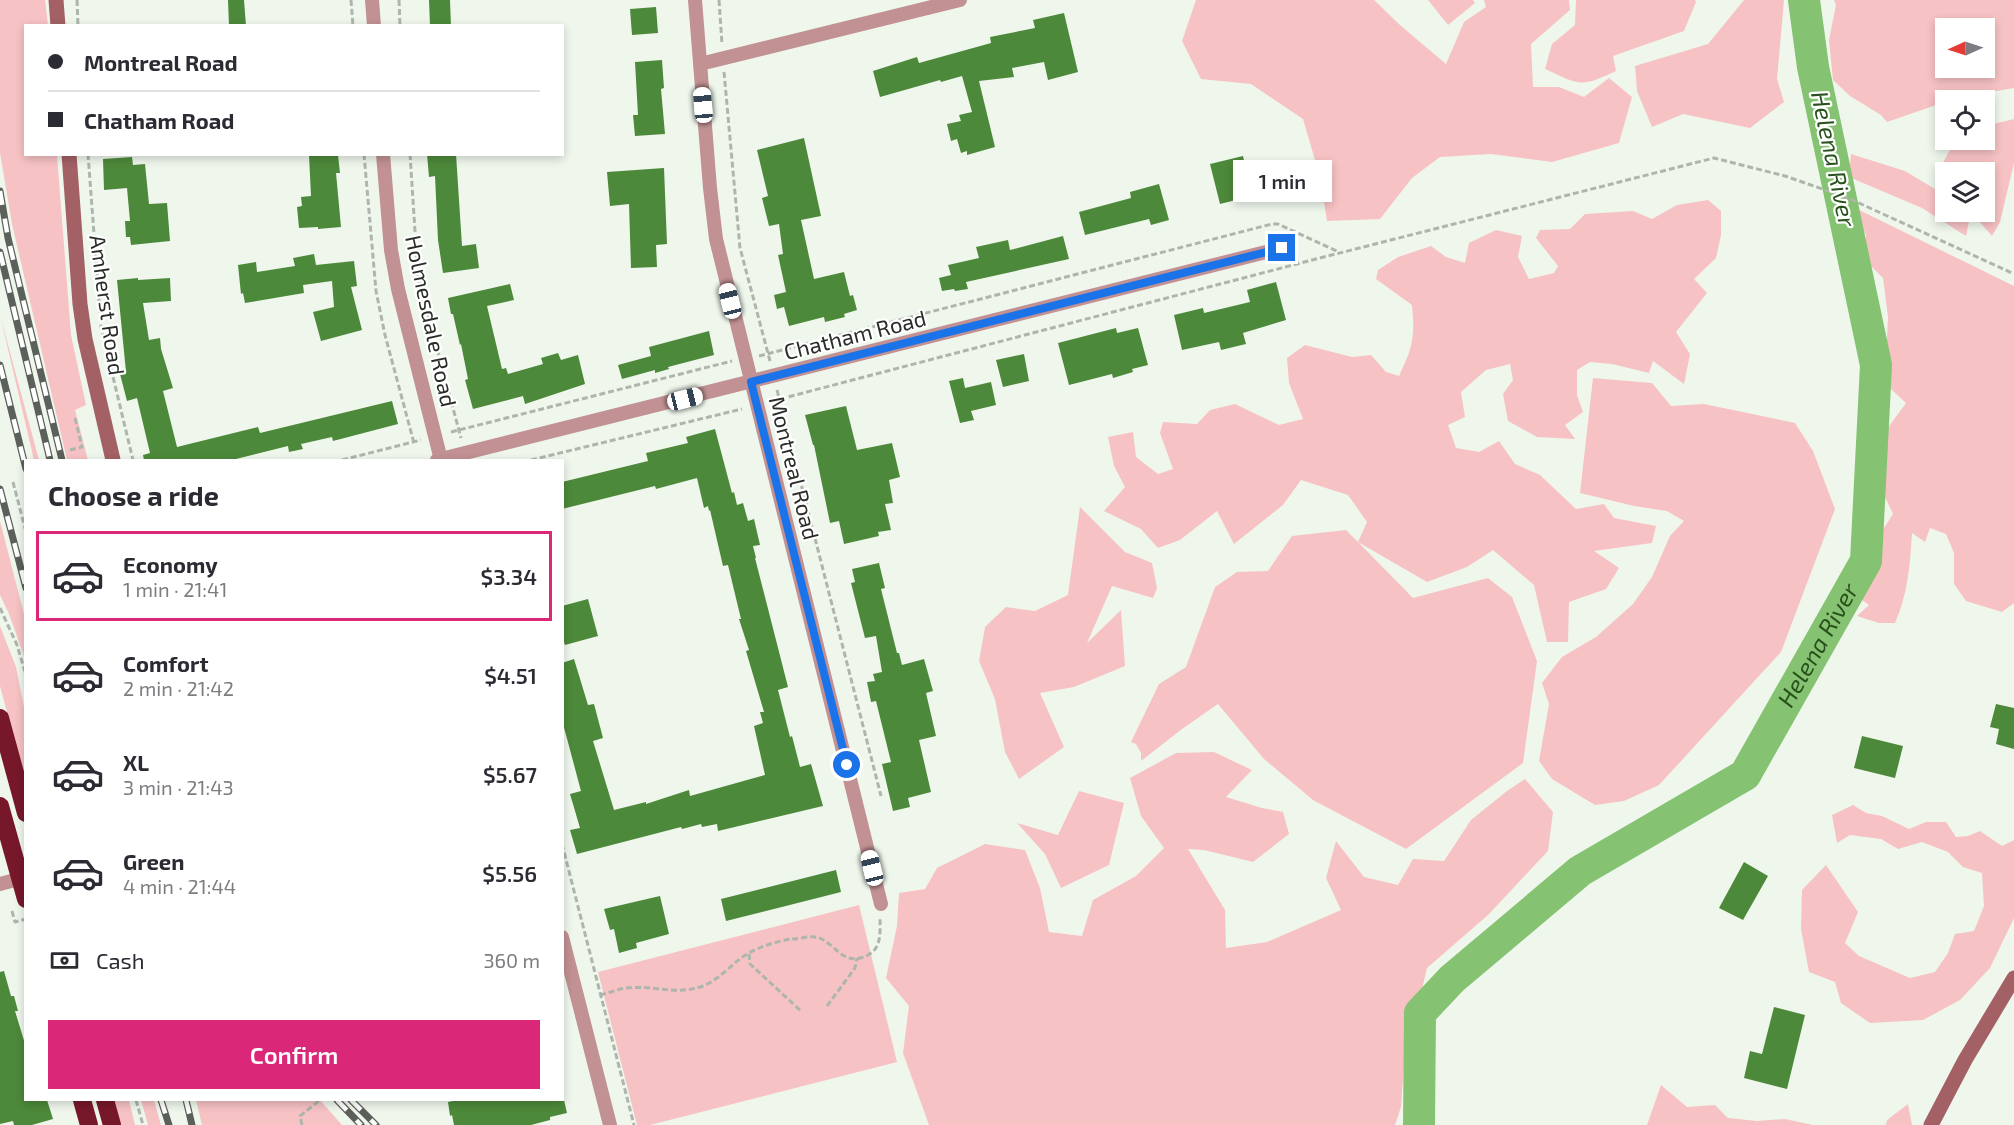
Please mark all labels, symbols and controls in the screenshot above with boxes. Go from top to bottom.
north arrow [1935,18,1995,78]
map controls [1935,18,1995,222]
text: Montreal Road [84,49,238,75]
car [692,86,714,124]
water label: Helena River [1806,88,1863,229]
button: locate [1935,90,1995,150]
text: Chatham Road [84,107,234,133]
callout: 1 min [1232,161,1332,203]
button: layers [1935,162,1995,222]
text: 1 min [1259,169,1306,193]
street label: Amherst Road [85,233,131,377]
street label: Holmesdale Road [401,233,463,409]
route end [1268,234,1295,261]
car [717,281,743,321]
street label: Chatham Road [781,304,928,364]
car [665,386,705,412]
street label: Montreal Road [765,393,825,542]
text: Choose a ride [48,479,219,511]
icon: car [51,549,105,603]
text: Economy [123,551,218,577]
text: $3.34 [481,563,537,589]
text: 1 min · 21:41 [123,577,227,601]
water label: Helena River [1770,577,1864,712]
icon: car [51,648,105,702]
text: Comfort [123,650,208,676]
text: $4.51 [484,662,537,688]
text: 2 min · 21:42 [123,676,234,700]
icon: car [51,747,105,801]
text: XL [123,749,149,775]
route start [833,751,860,778]
text: $5.67 [483,761,537,787]
text: 3 min · 21:43 [123,775,234,799]
icon: car [51,846,105,900]
text: Green [123,848,185,874]
car [859,848,885,888]
text: $5.56 [482,860,537,886]
text: 4 min · 21:44 [123,874,236,898]
icon: cash [48,944,81,977]
text: Cash [96,947,145,973]
text: 360 m [483,948,540,972]
button: Confirm [48,1020,540,1089]

